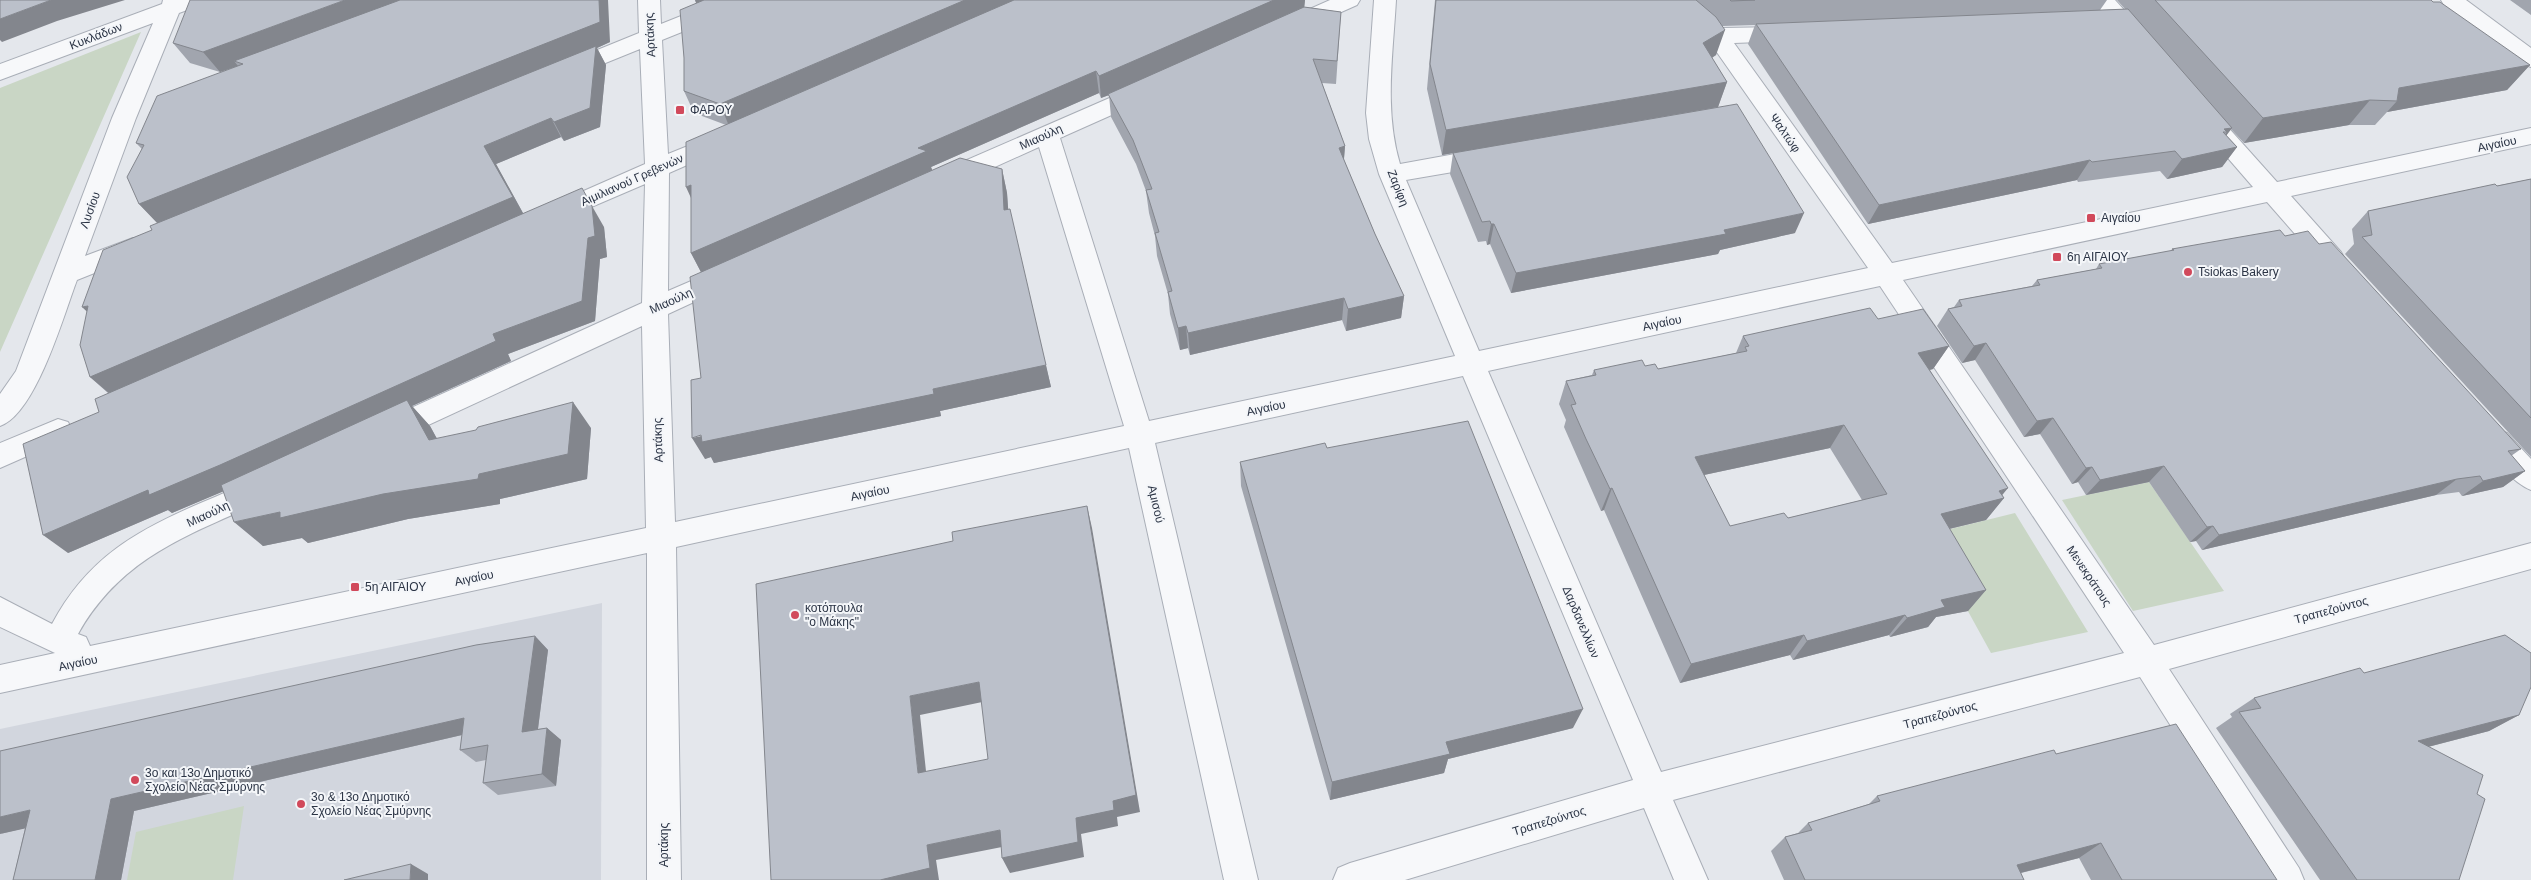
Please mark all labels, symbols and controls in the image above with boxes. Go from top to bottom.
street label: Αρτάκης [642,12,658,58]
street label: Κυκλάδων [68,20,124,52]
place label: ΦΑΡΟΥ [690,103,732,117]
marker: ΦΑΡΟΥ [674,104,686,116]
street label: Ψαλτώφ [1767,111,1804,155]
street label: Μιαούλη [1017,121,1065,153]
street label: Αιγαίου [2476,133,2518,155]
street label: Αιμιλιανού Γρεβενών [579,151,685,209]
street label: Ζαρίφη [1384,168,1412,208]
street label: Λυσίου [77,190,103,230]
place label: Αιγαίου [2101,211,2141,225]
marker: Αιγαίου [2085,212,2097,224]
place label: 6η ΑΙΓΑΙΟΥ [2067,250,2128,264]
marker: 6η ΑΙΓΑΙΟΥ [2051,251,2063,263]
place label: Tsiokas Bakery [2198,265,2279,279]
marker: Tsiokas Bakery [2182,266,2194,278]
street label: Μιαούλη [647,285,695,317]
street label: Αιγαίου [1641,312,1683,334]
street label: Αιγαίου [1245,397,1287,419]
street label: Αρτάκης [650,417,666,463]
street label: Αιγαίου [849,482,891,504]
street label: Αμισού [1145,484,1167,524]
street label: Μιαούλη [184,498,232,530]
street label: Μενεκράτους [2064,543,2115,609]
street label: Αιγαίου [453,567,495,589]
place label: 5η ΑΙΓΑΙΟΥ [365,580,426,594]
marker: 5η ΑΙΓΑΙΟΥ [349,581,361,593]
street label: Δαρδανελλίων [1560,584,1602,660]
street label: Τραπεζούντος [2293,593,2369,627]
place label: κοτόπουλα "ο Μάκης" [805,601,863,629]
marker: κοτόπουλα "ο Μάκης" [789,609,801,621]
street label: Αιγαίου [57,652,99,674]
street label: Τραπεζούντος [1902,698,1978,732]
place label: 3ο και 13ο Δημοτικό Σχολείο Νέας Σμύρνης [145,766,265,794]
marker: 3ο και 13ο Δημοτικό Σχολείο Νέας Σμύρνης [129,774,141,786]
place label: 3ο & 13ο Δημοτικό Σχολείο Νέας Σμύρνης [311,790,431,818]
marker: 3ο & 13ο Δημοτικό Σχολείο Νέας Σμύρνης [295,798,307,810]
street label: Τραπεζούντος [1511,803,1587,839]
street label: Αρτάκης [657,822,671,867]

